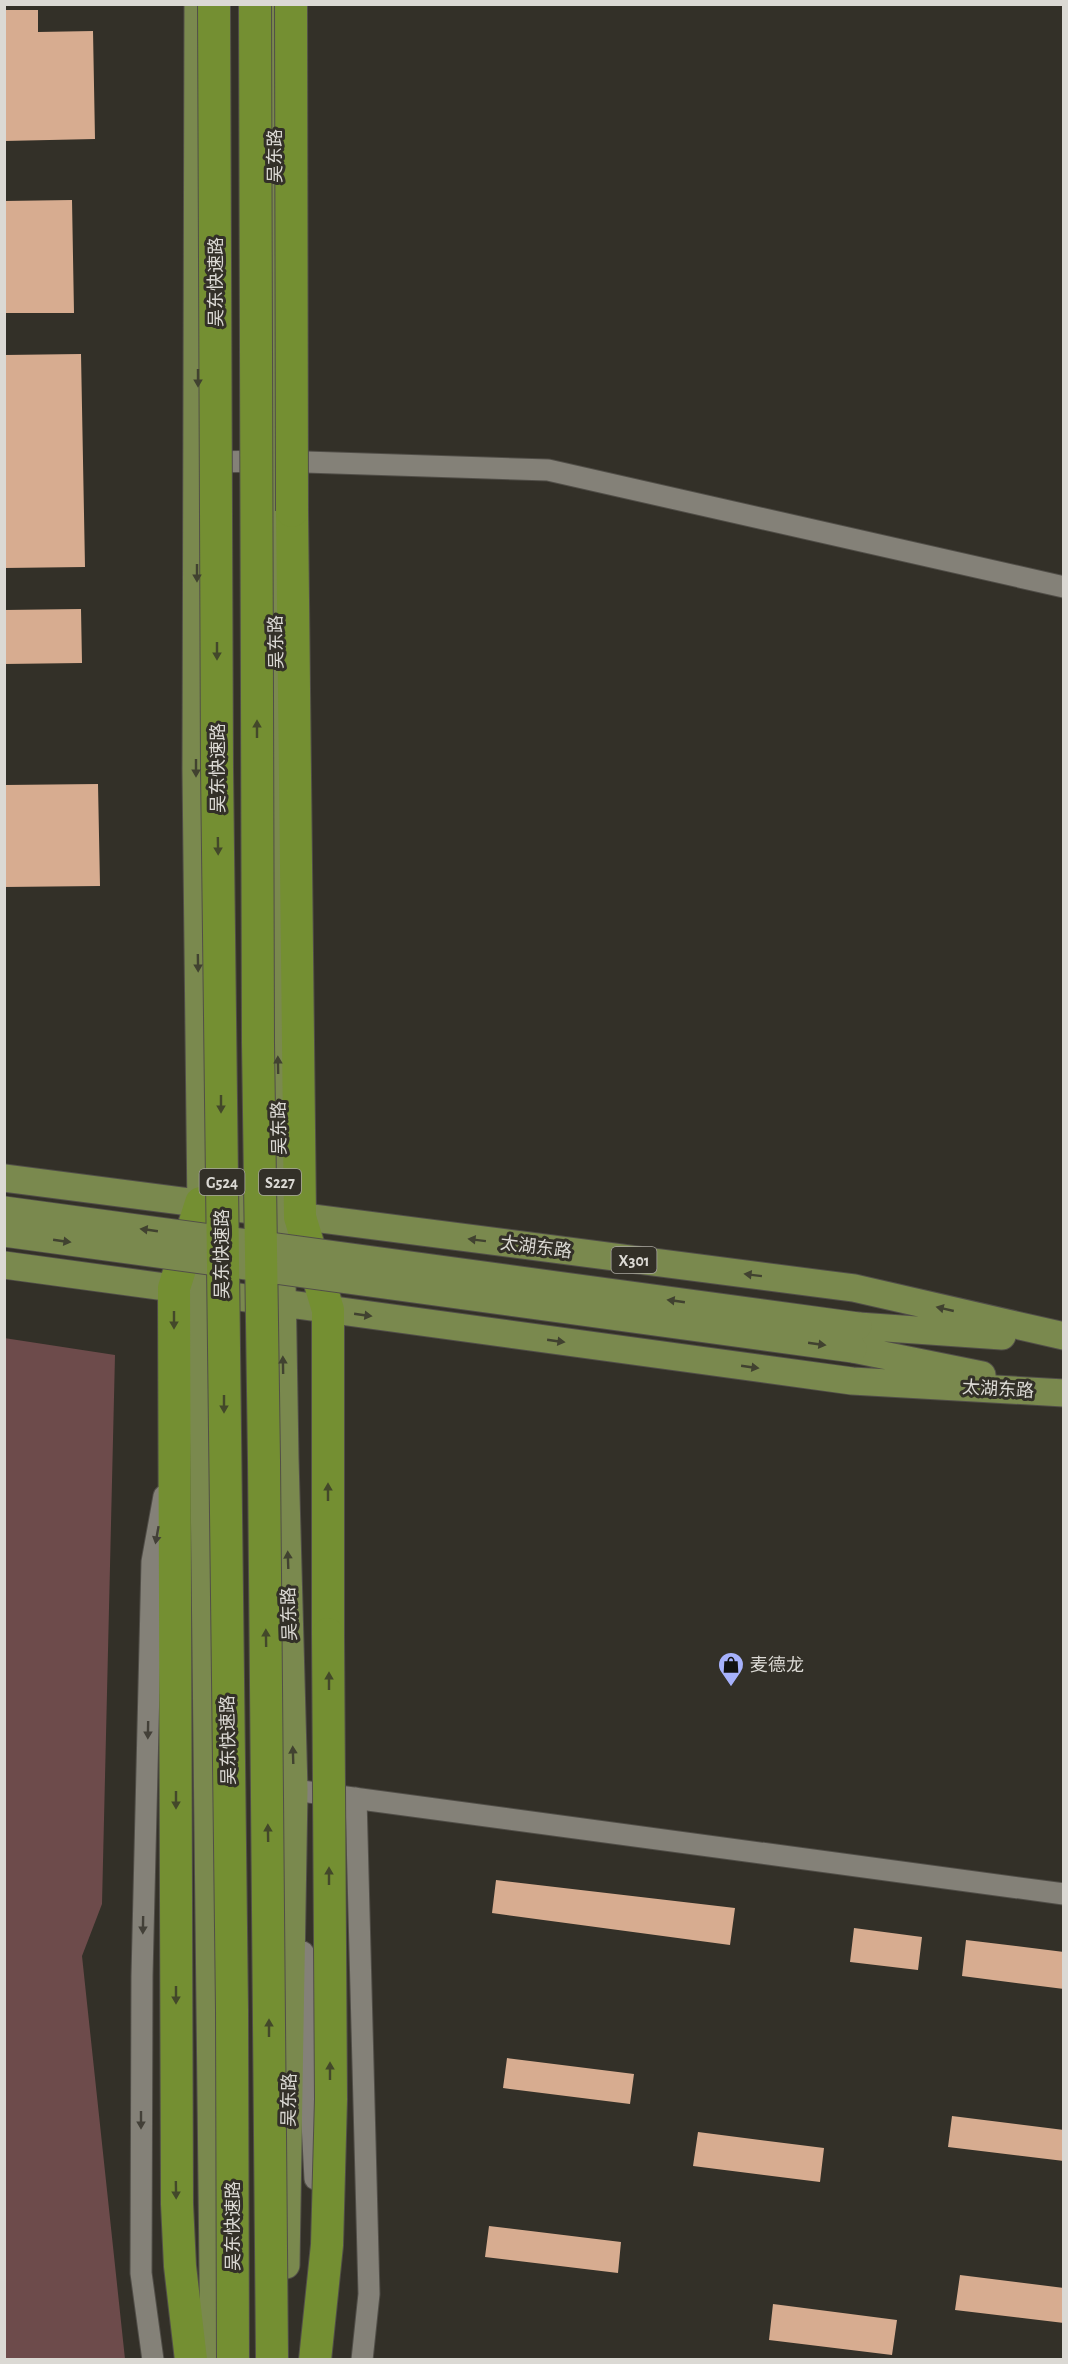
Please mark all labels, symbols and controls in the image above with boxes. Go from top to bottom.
street label: 吴东路 [265,129,285,183]
street label: 吴东快速路 [206,237,226,327]
one-way arrow [193,368,203,387]
one-way arrow [192,563,202,582]
street label: 吴东路 [266,615,286,669]
one-way arrow [212,641,222,660]
one-way arrow [252,720,262,739]
street label: 吴东快速路 [208,723,228,813]
one-way arrow [191,758,201,777]
one-way arrow [213,836,223,855]
one-way arrow [193,953,203,972]
one-way arrow [273,1056,283,1075]
one-way arrow [216,1094,226,1113]
street label: 吴东路 [269,1101,289,1155]
road number: G524 [200,1169,244,1195]
road number: S227 [259,1169,301,1195]
street label: 吴东快速路 [212,1209,232,1299]
one-way arrow [140,1225,159,1234]
street label: 太湖东路 [499,1233,573,1261]
one-way arrow [467,1235,486,1244]
one-way arrow [53,1237,72,1246]
road number: X301 [612,1247,656,1273]
one-way arrow [744,1270,763,1280]
one-way arrow [666,1296,685,1306]
one-way arrow [935,1304,954,1313]
one-way arrow [354,1310,373,1319]
one-way arrow [169,1311,179,1330]
one-way arrow [547,1336,566,1346]
one-way arrow [808,1340,827,1349]
one-way arrow [278,1356,288,1375]
one-way arrow [740,1362,759,1372]
street label: 太湖东路 [962,1377,1034,1401]
one-way arrow [219,1394,228,1413]
one-way arrow [323,1482,333,1501]
one-way arrow [152,1526,161,1545]
one-way arrow [283,1551,292,1570]
street label: 吴东路 [278,1587,300,1641]
one-way arrow [261,1629,271,1648]
shop icon: 麦德龙 [716,1650,746,1688]
place label: 麦德龙 [750,1655,804,1675]
one-way arrow [324,1671,334,1690]
street label: 吴东快速路 [217,1695,239,1785]
one-way arrow [143,1720,153,1739]
one-way arrow [288,1746,298,1765]
one-way arrow [171,1790,181,1809]
one-way arrow [263,1824,273,1843]
one-way arrow [325,1866,334,1885]
one-way arrow [138,1915,148,1934]
one-way arrow [171,1985,181,2004]
one-way arrow [264,2019,274,2038]
one-way arrow [325,2061,335,2080]
street label: 吴东路 [279,2073,299,2127]
one-way arrow [136,2110,146,2129]
one-way arrow [172,2180,181,2199]
street label: 吴东快速路 [223,2181,243,2271]

